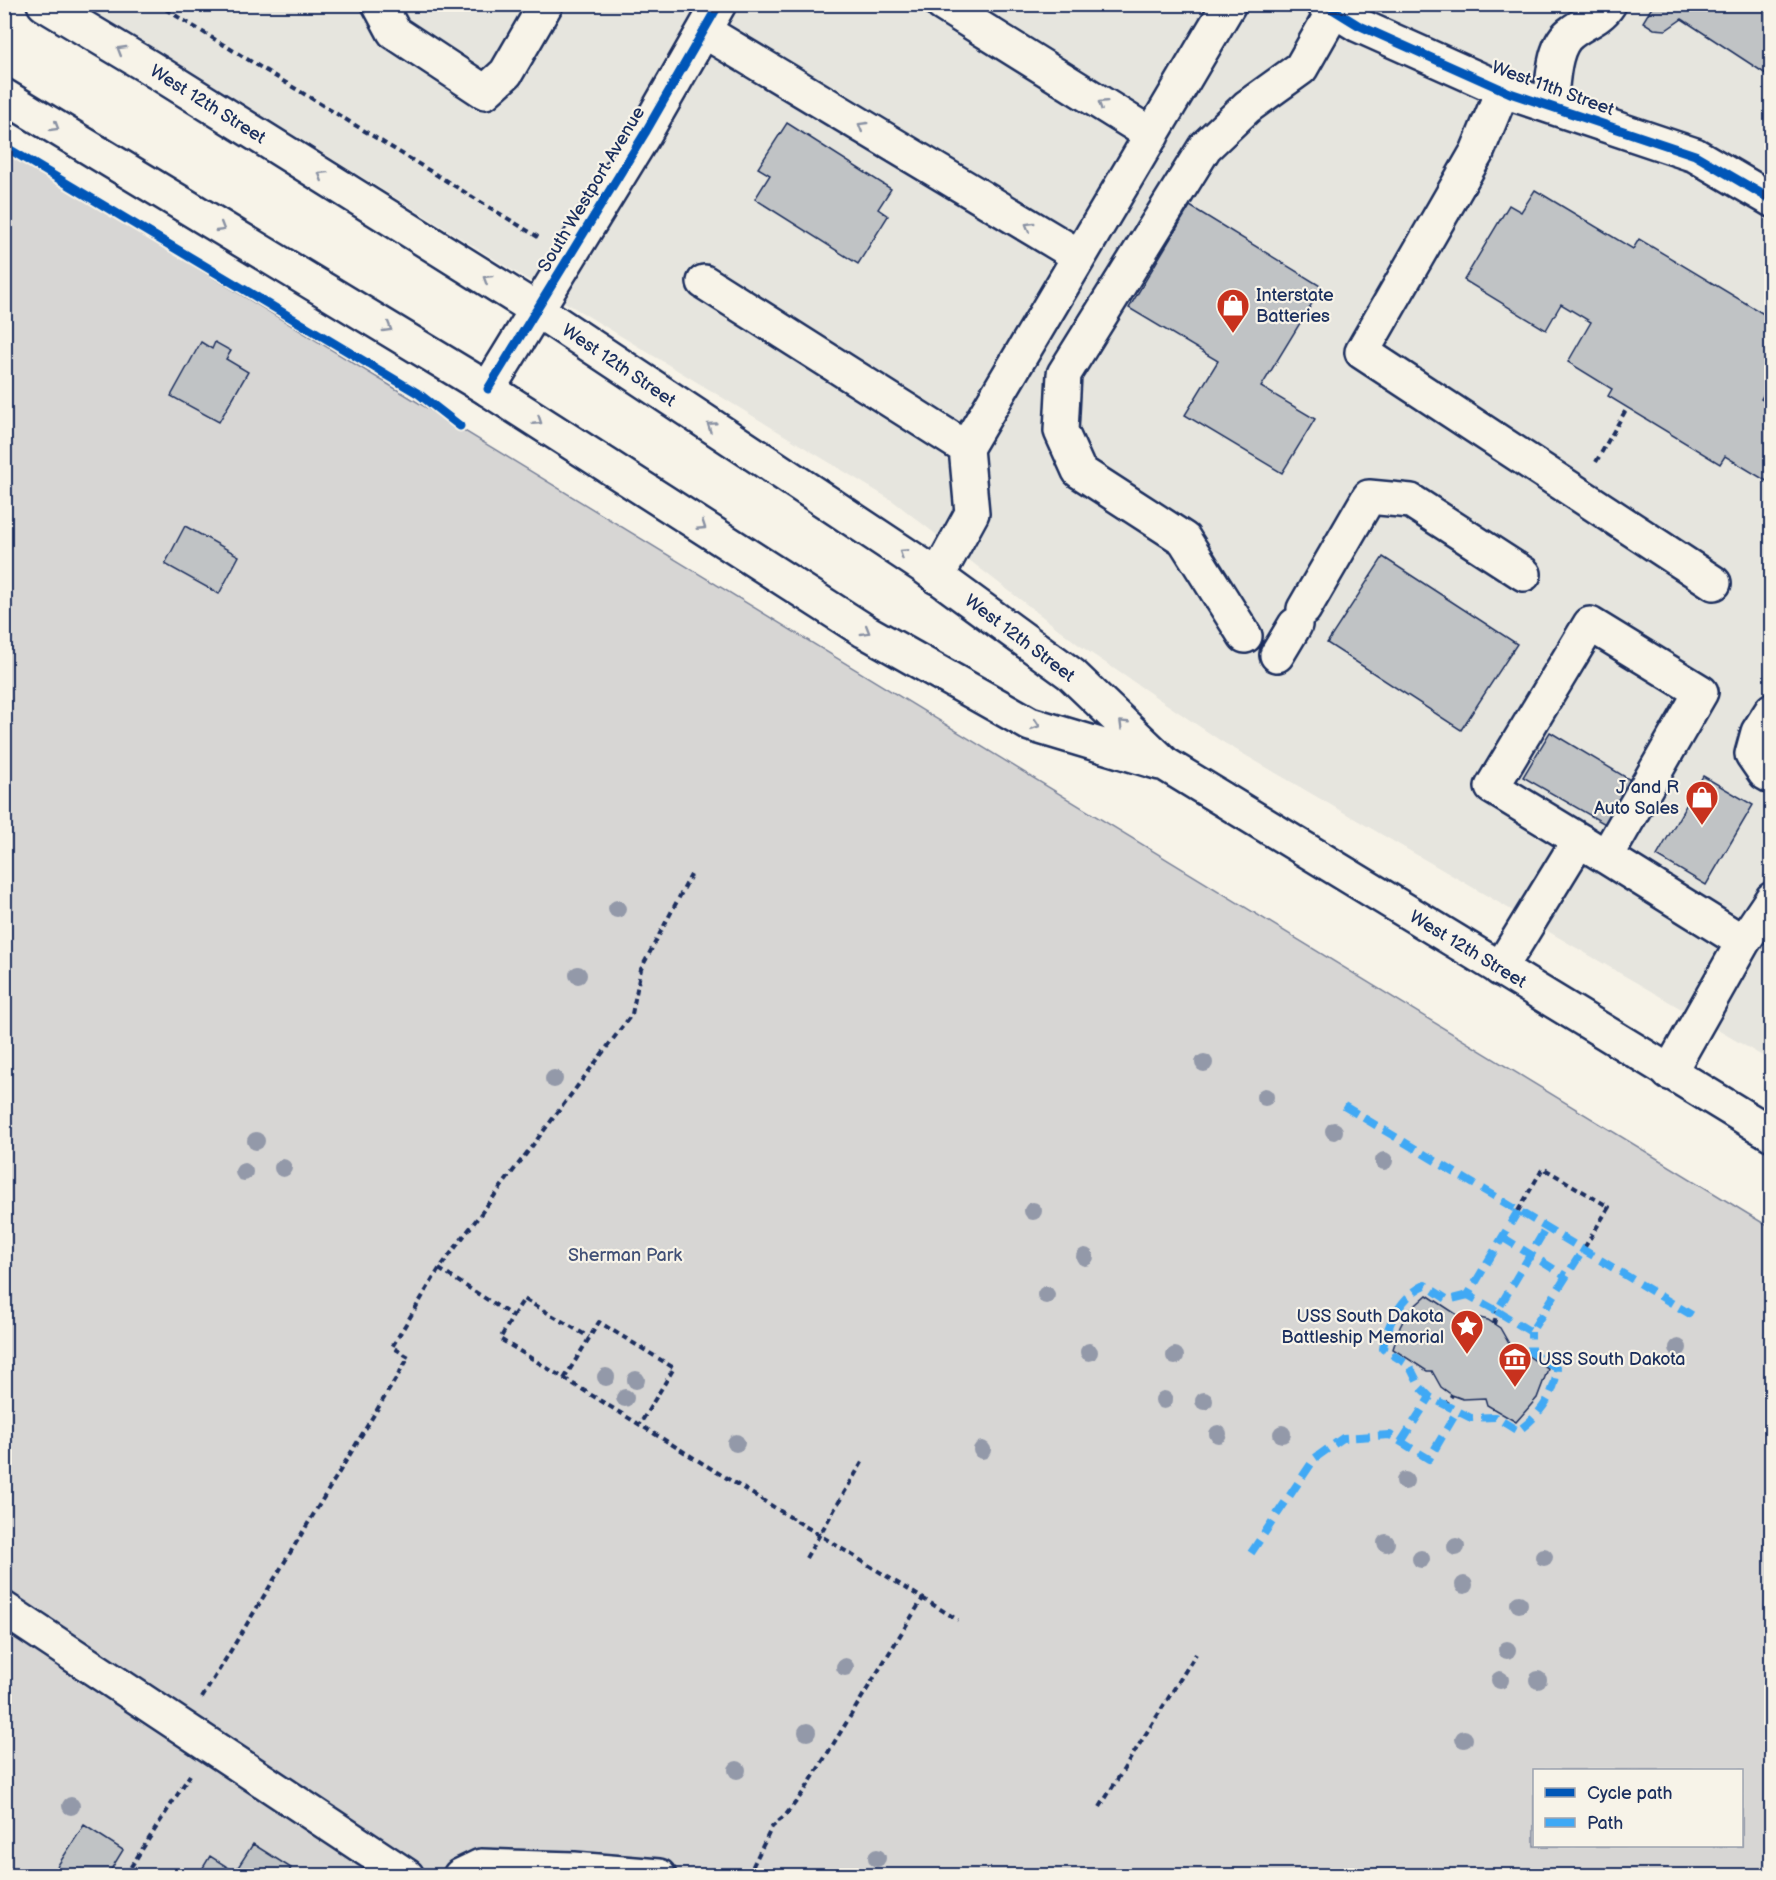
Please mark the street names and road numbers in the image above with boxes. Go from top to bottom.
street label: West 11th Street [1489,57,1617,121]
street label: West 12th Street [146,60,270,149]
street label: South Westport Avenue [534,102,649,276]
street label: West 12th Street [558,320,680,411]
street label: West 12th Street [961,590,1079,687]
street label: West 12th Street [1406,906,1530,993]

